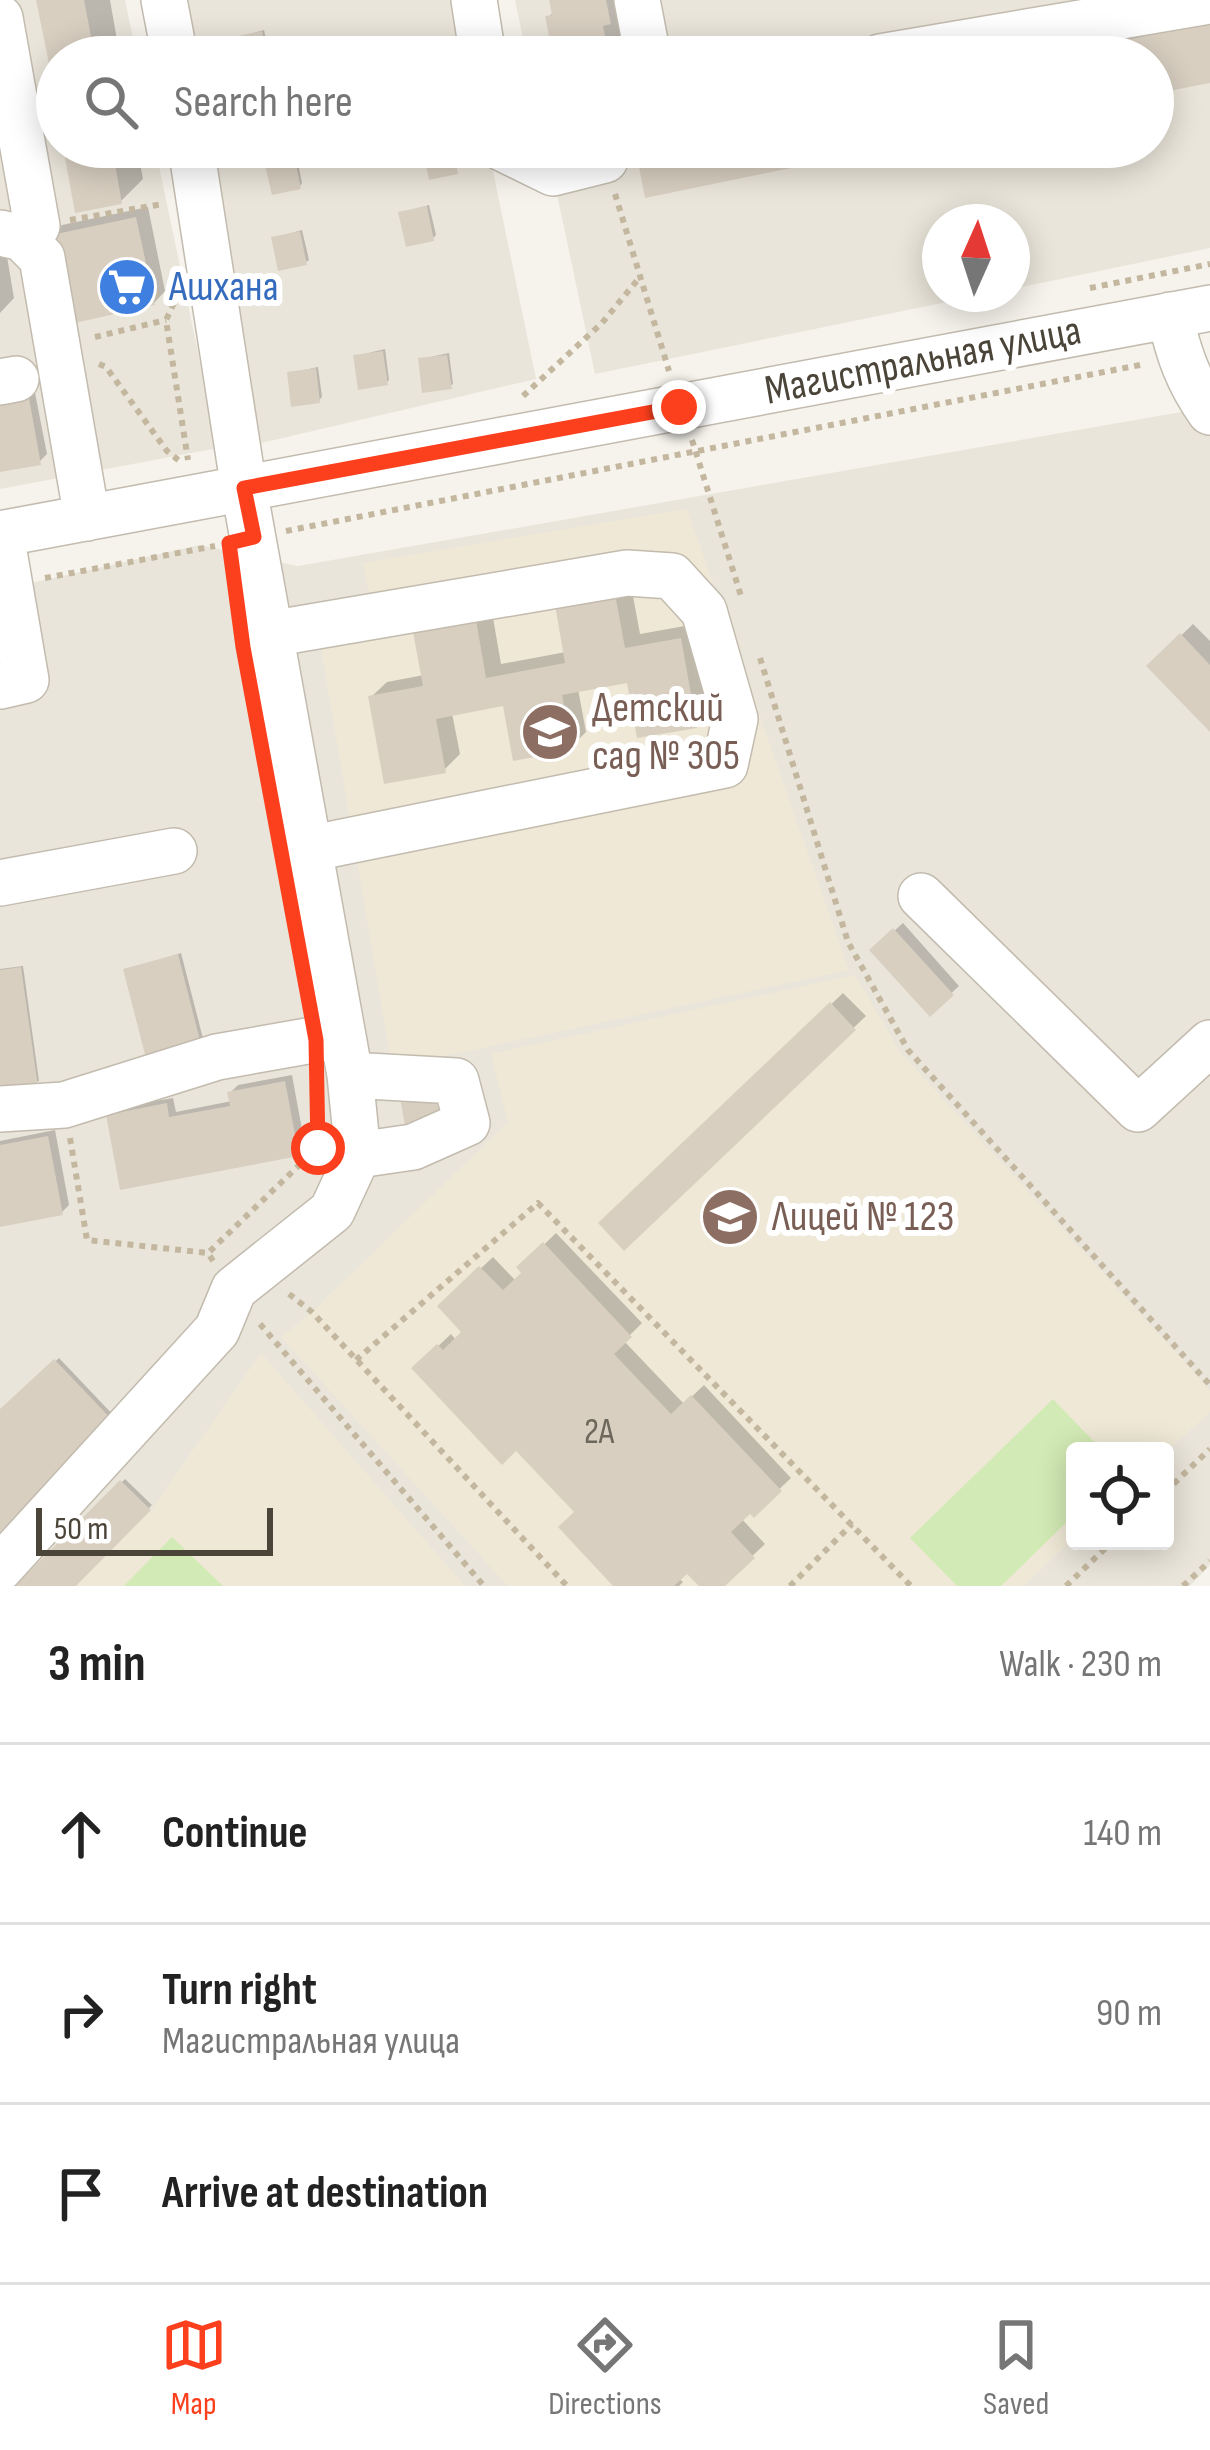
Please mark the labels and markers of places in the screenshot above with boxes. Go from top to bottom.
supermarket icon: Ашхана [96,256,158,318]
place label: Ашхана [168,262,279,313]
place label: Детский сад № 305 [592,683,740,782]
school or university icon: Детский сад № 305 [519,701,581,763]
school or university icon: Лицей № 123 [699,1186,761,1248]
place label: Лицей № 123 [771,1192,954,1243]

